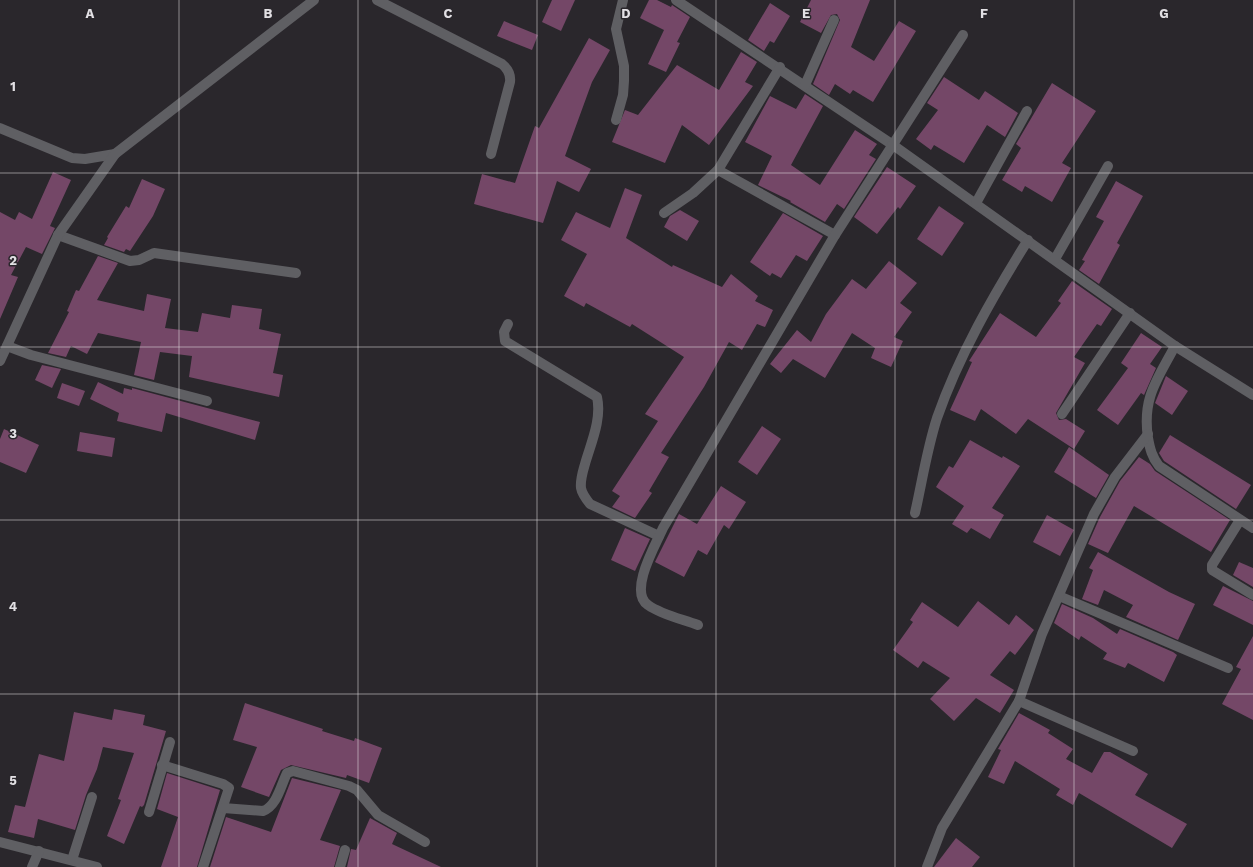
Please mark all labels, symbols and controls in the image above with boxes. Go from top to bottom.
text: A [86,6,95,21]
text: B [264,6,273,21]
text: C [444,6,453,21]
text: D [621,6,631,21]
text: E [802,6,810,21]
text: F [980,6,988,21]
text: G [1159,6,1169,21]
text: 1 [10,79,16,94]
text: 2 [9,253,17,268]
text: 3 [9,426,17,441]
text: 4 [9,599,18,614]
text: 5 [9,773,17,788]

